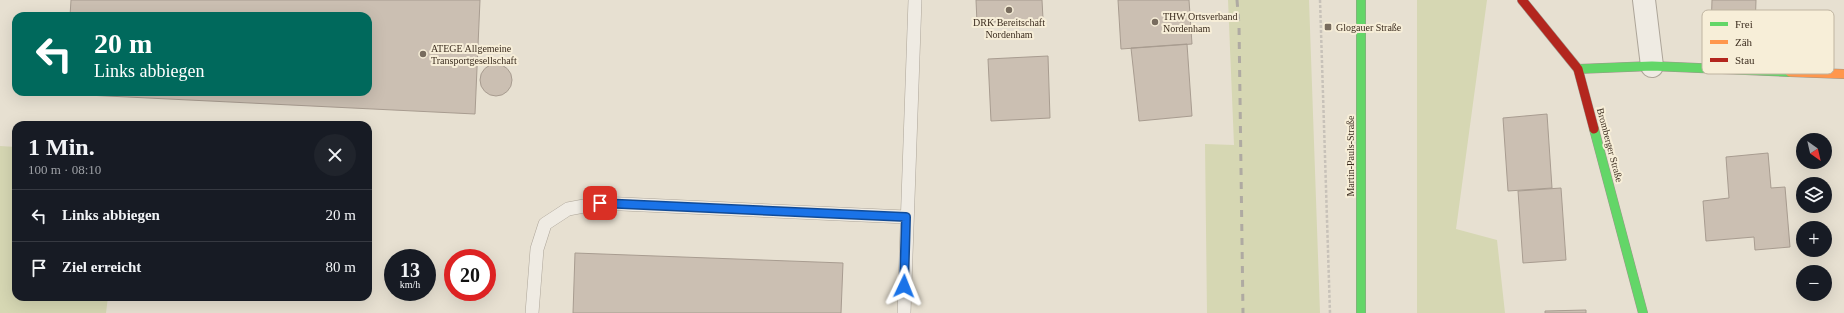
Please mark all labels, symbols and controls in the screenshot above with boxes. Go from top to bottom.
marker: DRK Bereitschaft Nordenham [1004,5,1014,15]
legend [1702,10,1834,74]
place label: THW Ortsverband Nordenham [1163,11,1238,34]
place label: DRK Bereitschaft Nordenham [973,17,1045,40]
marker: THW Ortsverband Nordenham [1150,17,1160,27]
text: Frei [1735,18,1753,30]
marker: Glogauer Straße [1323,22,1333,32]
place label: Glogauer Straße [1336,22,1402,33]
icon: left [28,28,80,80]
text: 20 m [94,28,152,59]
text: Zäh [1735,36,1753,48]
place label: ATEGE Allgemeine Transportgesellschaft [431,43,517,66]
marker: ATEGE Allgemeine Transportgesellschaft [418,49,428,59]
text: Stau [1735,54,1755,66]
text: Links abbiegen [94,61,204,81]
street label: Bromberger Straße [1595,107,1625,184]
street label: Martin-Pauls-Straße [1345,115,1356,197]
north arrow [1796,133,1832,169]
map controls [1796,133,1832,301]
text: 1 Min. [28,134,95,160]
button: close [314,134,356,176]
text: 100 m · 08:10 [28,162,101,177]
button: layers [1796,177,1832,213]
pin [583,186,617,220]
icon: arrive [589,192,611,214]
icon: left [28,205,50,227]
text: Links abbiegen [62,207,160,223]
text: 20 m [326,207,356,223]
button: + [1796,221,1832,257]
speed limit sign: 20 [444,249,496,301]
icon: arrive [28,257,50,279]
text: Ziel erreicht [62,259,141,275]
text: 80 m [326,259,356,275]
text: 13 [400,259,420,281]
position arrow [883,265,925,307]
button: − [1796,265,1832,301]
text: km/h [400,279,420,290]

